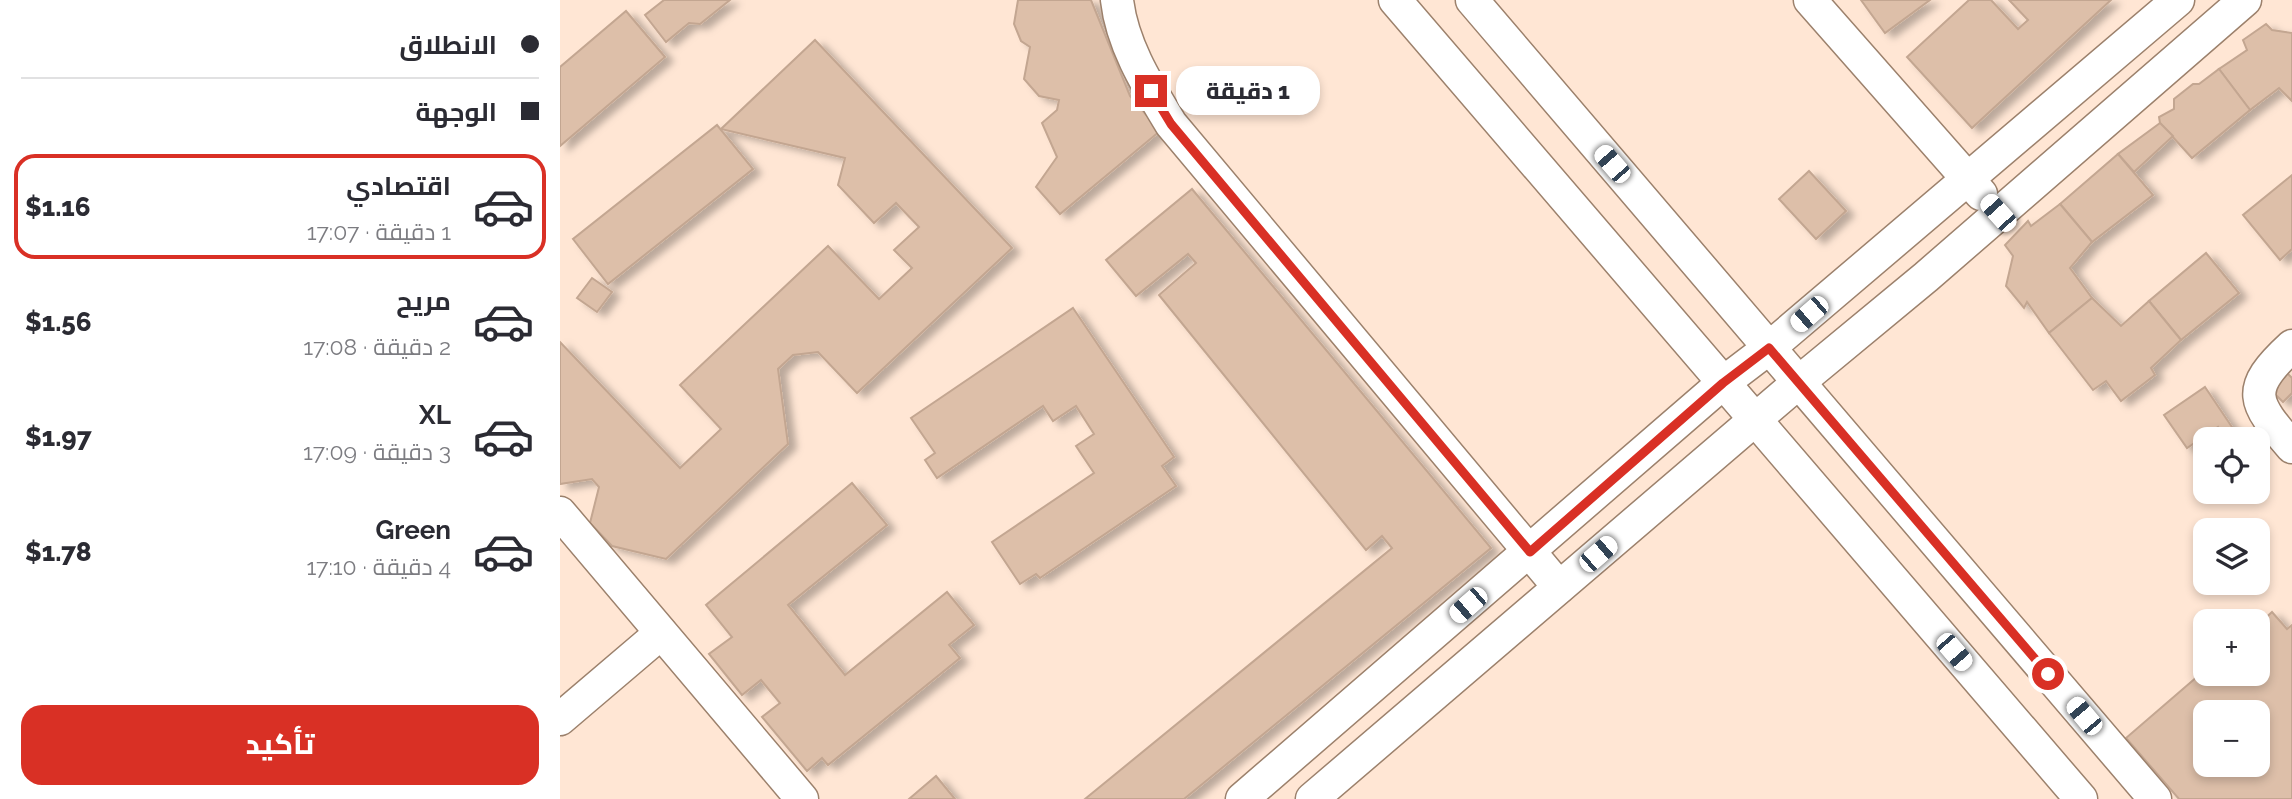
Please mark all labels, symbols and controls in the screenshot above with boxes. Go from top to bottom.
text: الانطلاق [399,30,497,60]
callout: 1 دقيقة [1176,66,1319,116]
route end [1135,75,1167,107]
text: 1 دقيقة [1206,77,1290,104]
text: الوجهة [416,97,497,127]
car [1591,141,1634,187]
text: اقتصادي [346,171,451,201]
icon: car [472,175,535,238]
car [1977,190,2020,236]
text: $1.16 [25,192,91,222]
text: 1 دقيقة · 17:07 [307,218,451,245]
text: مريح [396,286,451,316]
icon: car [472,290,535,353]
car [1787,292,1832,336]
text: $1.56 [25,307,92,337]
text: 2 دقيقة · 17:08 [303,333,451,360]
text: XL [419,400,451,430]
icon: car [472,405,535,468]
text: $1.97 [25,422,92,452]
map controls [2193,427,2270,777]
button: locate [2193,427,2270,504]
text: 3 دقيقة · 17:09 [303,438,451,465]
text: Green [375,515,451,545]
button: layers [2193,518,2270,595]
icon: car [472,520,535,583]
car [1576,532,1621,576]
text: $1.78 [25,537,92,567]
text: 4 دقيقة · 17:10 [306,553,451,580]
car [1446,583,1491,627]
button: + [2193,609,2270,686]
car [1933,629,1976,675]
route start [2032,658,2064,690]
car [2063,693,2106,739]
button: − [2193,700,2270,777]
button: تأكيد [21,705,539,785]

